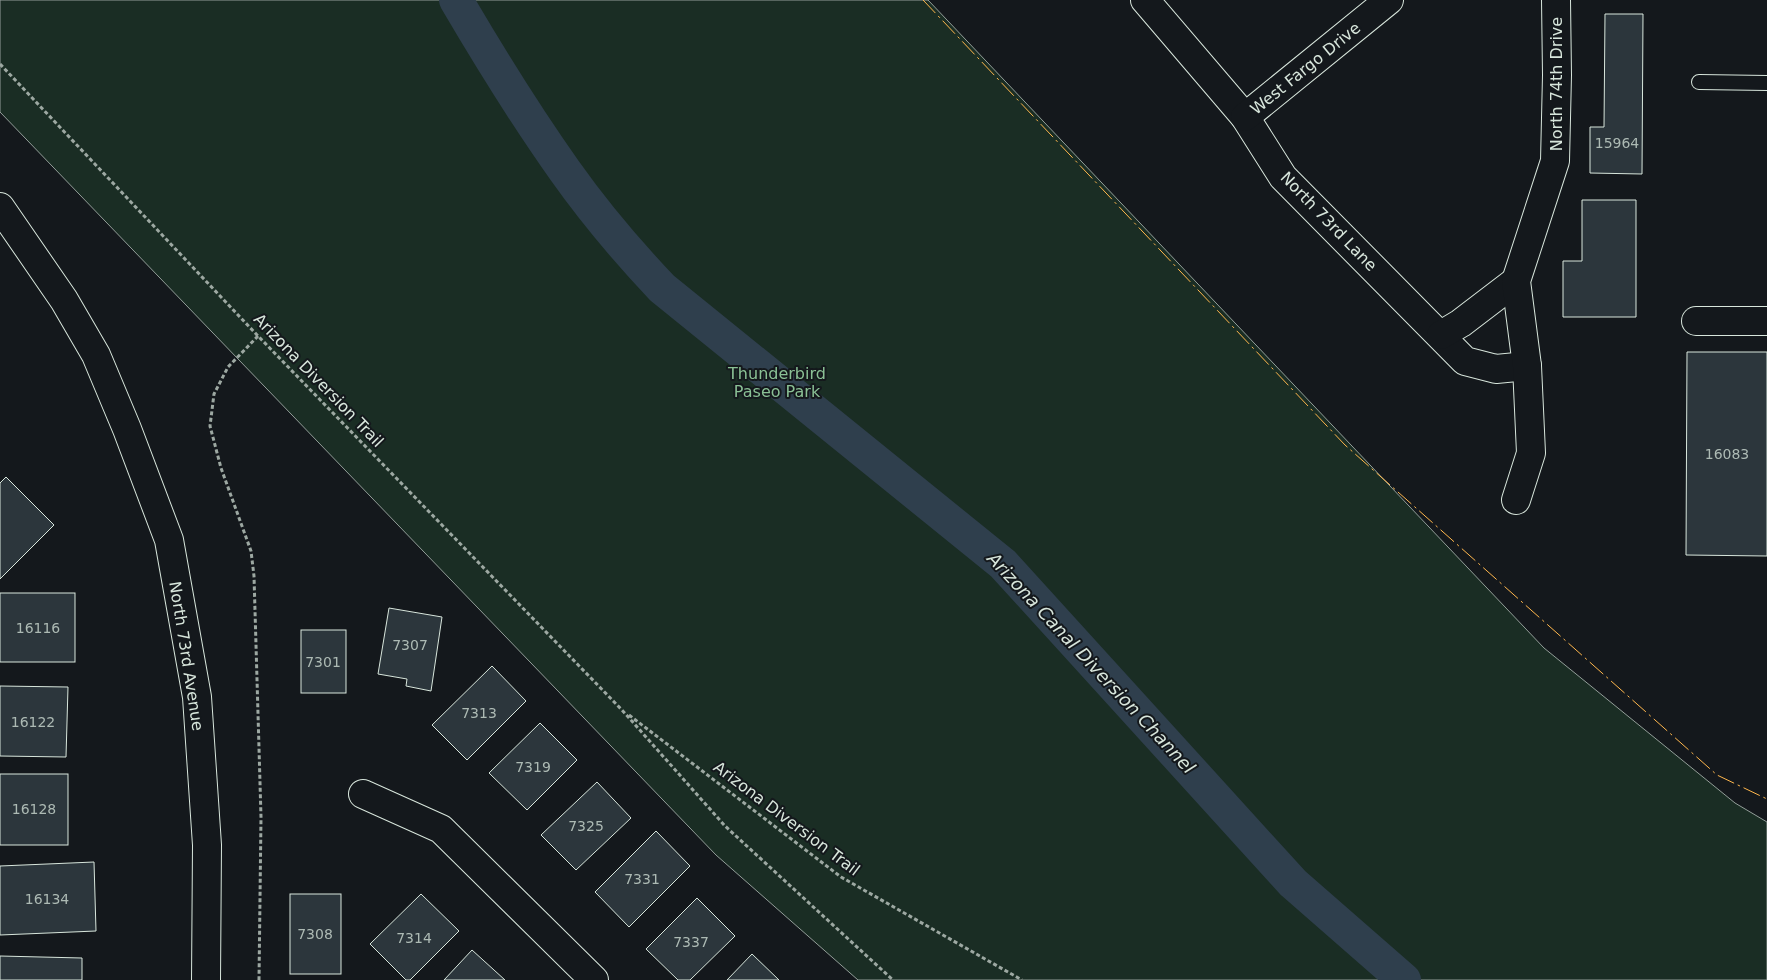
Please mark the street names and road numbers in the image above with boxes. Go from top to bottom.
street label: North 74th Drive [1547,17,1566,151]
street label: West Fargo Drive [1247,18,1364,119]
street label: North 73rd Lane [1277,168,1381,275]
street label: Arizona Diversion Trail [250,310,387,451]
street label: North 73rd Avenue [165,580,208,732]
street label: Arizona Diversion Trail [710,757,864,880]

